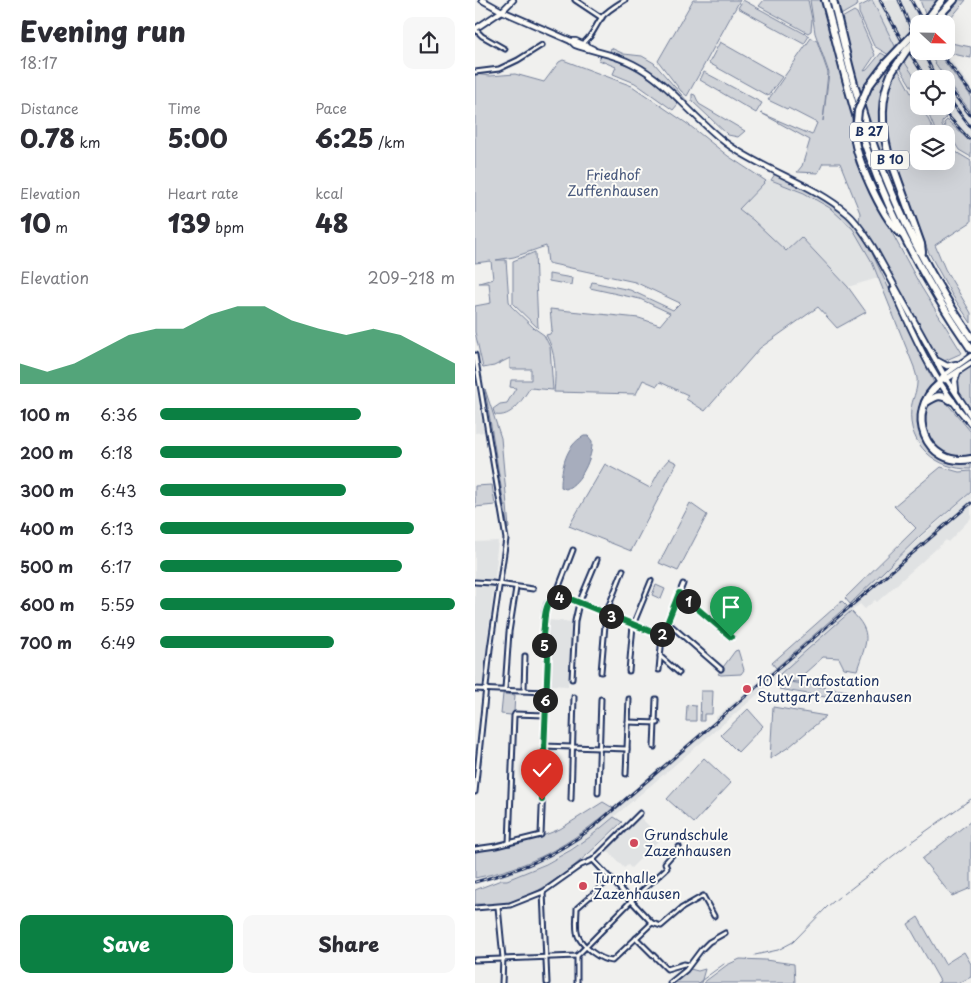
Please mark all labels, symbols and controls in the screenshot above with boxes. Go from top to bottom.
text: Evening run [20,9,186,52]
north arrow [910,15,955,60]
map controls [910,15,955,170]
button: share [403,17,455,69]
text: 18:17 [20,50,57,74]
button: locate [910,70,955,115]
text: Distance [20,98,79,119]
text: Time [168,98,201,119]
text: Pace [315,98,347,119]
text: 0.78 [20,119,75,157]
text: 5:00 [168,119,228,157]
text: 6:25 [315,119,374,157]
road number: B 27 [850,122,888,142]
button: layers [910,125,955,170]
text: km [75,132,101,153]
text: /km [374,132,405,153]
road number: B 10 [871,150,909,170]
park label: Friedhof Zuffenhausen [567,164,659,201]
text: Elevation [20,183,80,204]
text: Heart rate [168,183,238,204]
text: kcal [315,183,343,204]
text: 10 [20,204,51,242]
text: 139 [168,204,211,242]
text: 48 [315,204,348,242]
text: m [51,217,68,238]
text: bpm [211,217,244,238]
text: Elevation [20,265,89,289]
text: 209–218 m [367,265,455,289]
text: 100 m [20,402,70,426]
text: 6:36 [100,402,138,426]
text: 200 m [20,440,74,464]
text: 6:18 [100,440,133,464]
text: 300 m [20,478,74,502]
text: 6:43 [100,478,137,502]
text: 400 m [20,516,74,540]
text: 6:13 [100,516,134,540]
text: 500 m [20,554,73,578]
text: 6:17 [100,554,132,578]
pin: 4 [547,584,571,610]
pin [710,586,752,637]
text: 4 [555,587,564,608]
pin: 1 [675,588,701,614]
text: 1 [685,591,692,612]
text: 600 m [20,592,74,616]
text: 5:59 [100,592,135,616]
icon: arrive [717,593,745,621]
pin: 3 [599,604,623,628]
text: 3 [607,606,616,627]
pin: 2 [649,622,675,646]
text: 2 [658,624,667,645]
text: 700 m [20,630,72,654]
text: 6:49 [100,630,135,654]
pin: 5 [531,632,557,658]
text: 5 [540,635,549,656]
place label: 10 kV Trafostation Stuttgart Zazenhausen [757,670,912,707]
marker: 10 kV Trafostation Stuttgart Zazenhausen [741,683,753,695]
pin: 6 [533,688,557,712]
text: 6 [541,690,550,711]
pin [521,749,563,800]
icon: check [528,756,556,784]
place label: Grundschule Zazenhausen [644,824,731,861]
marker: Grundschule Zazenhausen [628,837,640,849]
place label: Turnhalle Zazenhausen [593,867,680,904]
marker: Turnhalle Zazenhausen [577,880,589,892]
button: Save [20,915,233,973]
button: Share [243,915,455,973]

